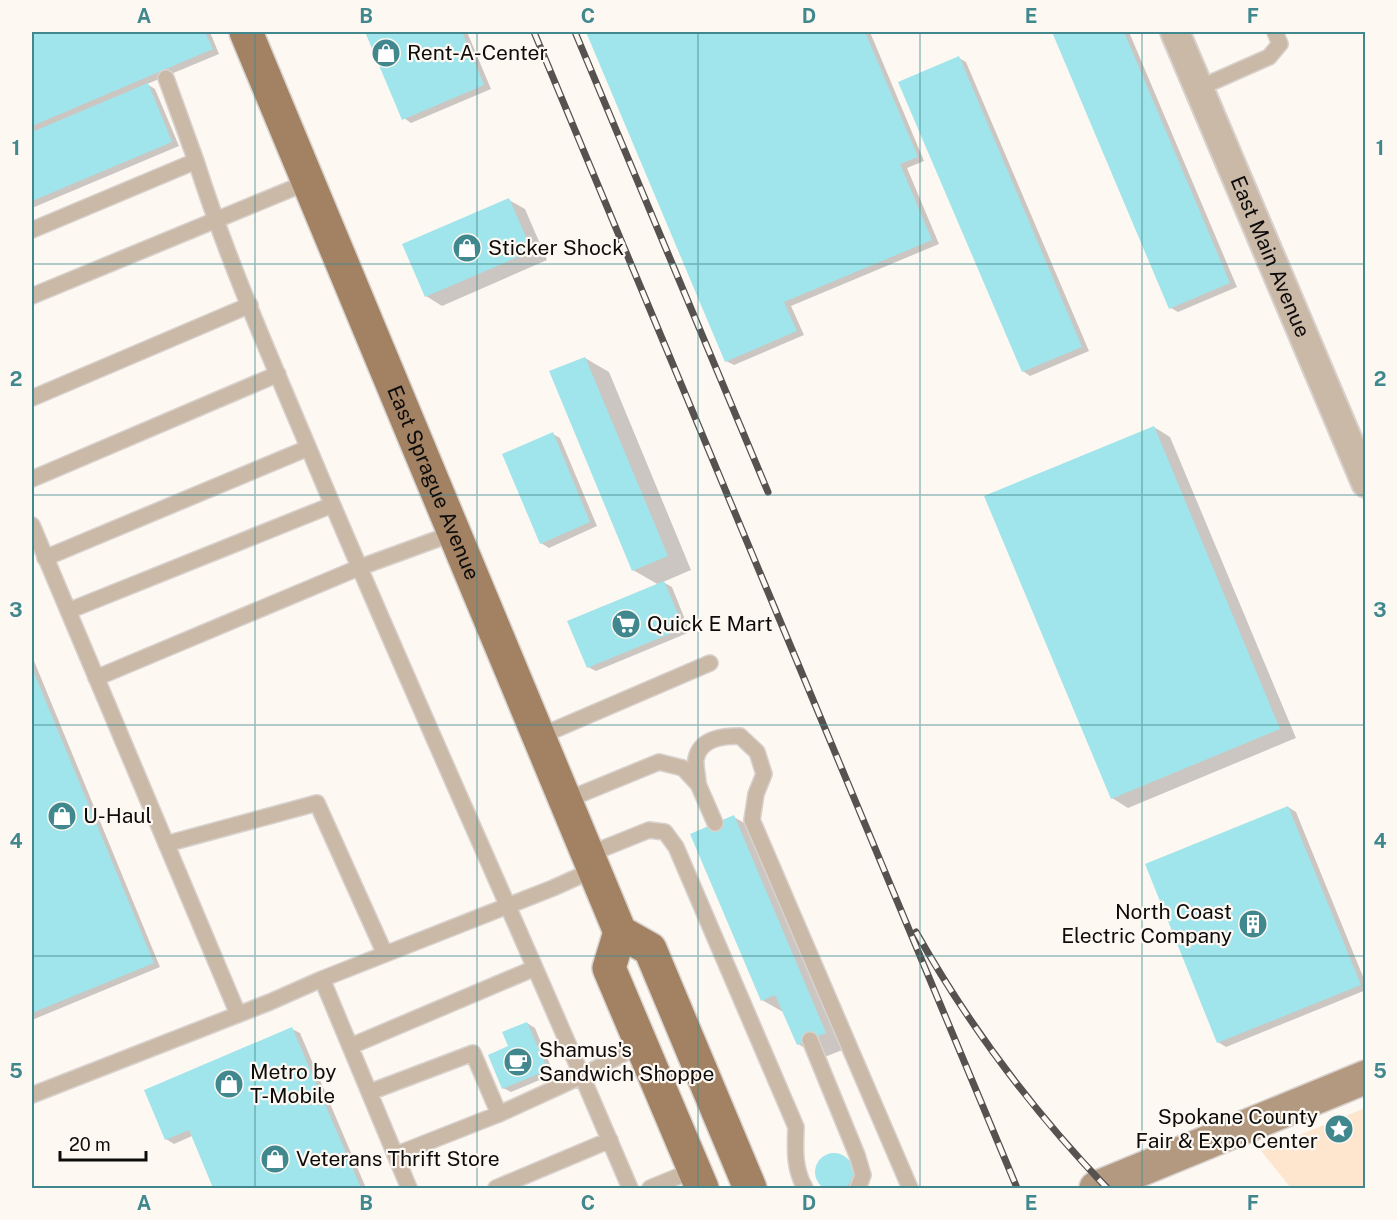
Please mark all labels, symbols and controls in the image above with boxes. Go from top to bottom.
text: A [137,4,151,28]
text: B [359,4,373,28]
text: C [581,4,595,28]
text: D [802,4,816,28]
text: E [1025,4,1037,28]
text: F [1247,4,1259,28]
shop icon: Rent-A-Center [370,37,402,69]
place label: Rent-A-Center [407,40,548,65]
text: 1 [12,136,20,160]
text: 1 [1376,136,1384,160]
street label: East Main Avenue [1225,172,1316,341]
shop icon: Sticker Shock [451,232,483,264]
place label: Sticker Shock [488,235,624,260]
text: 2 [10,367,22,391]
text: 2 [1374,367,1386,391]
street label: East Sprague Avenue [382,382,485,583]
text: 3 [9,598,23,622]
text: 3 [1373,598,1387,622]
supermarket icon: Quick E Mart [610,608,642,640]
place label: Quick E Mart [647,611,773,636]
shop icon: U-Haul [46,800,78,832]
place label: U-Haul [83,803,152,828]
text: 4 [9,829,23,853]
text: 4 [1373,829,1387,853]
place label: North Coast Electric Company [1061,899,1232,948]
building icon: North Coast Electric Company [1237,908,1269,940]
place label: Shamus's Sandwich Shoppe [539,1037,714,1086]
cafe icon: Shamus's Sandwich Shoppe [502,1046,534,1078]
text: 5 [9,1059,23,1083]
place label: Metro by T-Mobile [250,1059,337,1108]
text: 5 [1373,1059,1387,1083]
shop icon: Metro by T-Mobile [213,1068,245,1100]
place label: Spokane County Fair & Expo Center [1135,1104,1318,1153]
place icon: Spokane County Fair & Expo Center [1323,1113,1355,1145]
scale bar [60,1124,146,1162]
text: 20 m [69,1134,111,1155]
shop icon: Veterans Thrift Store [259,1143,291,1175]
place label: Veterans Thrift Store [296,1146,500,1171]
text: A [137,1191,151,1215]
text: B [359,1191,373,1215]
text: C [581,1191,595,1215]
text: D [802,1191,816,1215]
text: E [1025,1191,1037,1215]
text: F [1247,1191,1259,1215]

